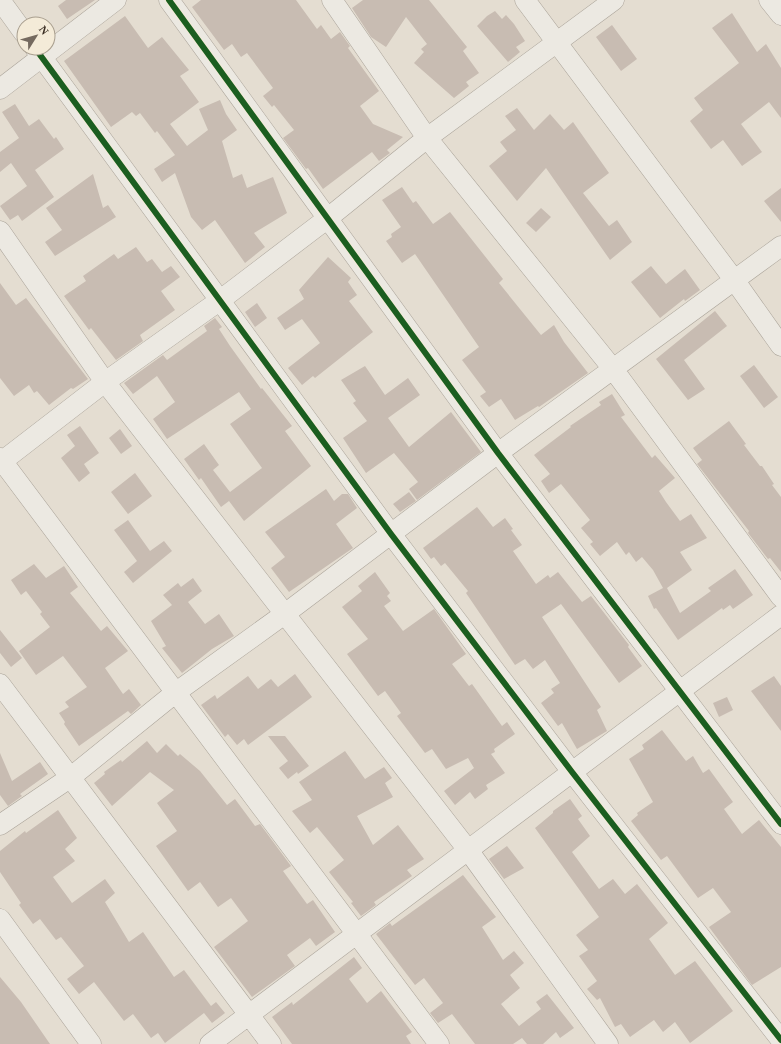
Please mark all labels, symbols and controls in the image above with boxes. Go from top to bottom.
north arrow [16,16,56,56]
text: N [37,23,51,37]

